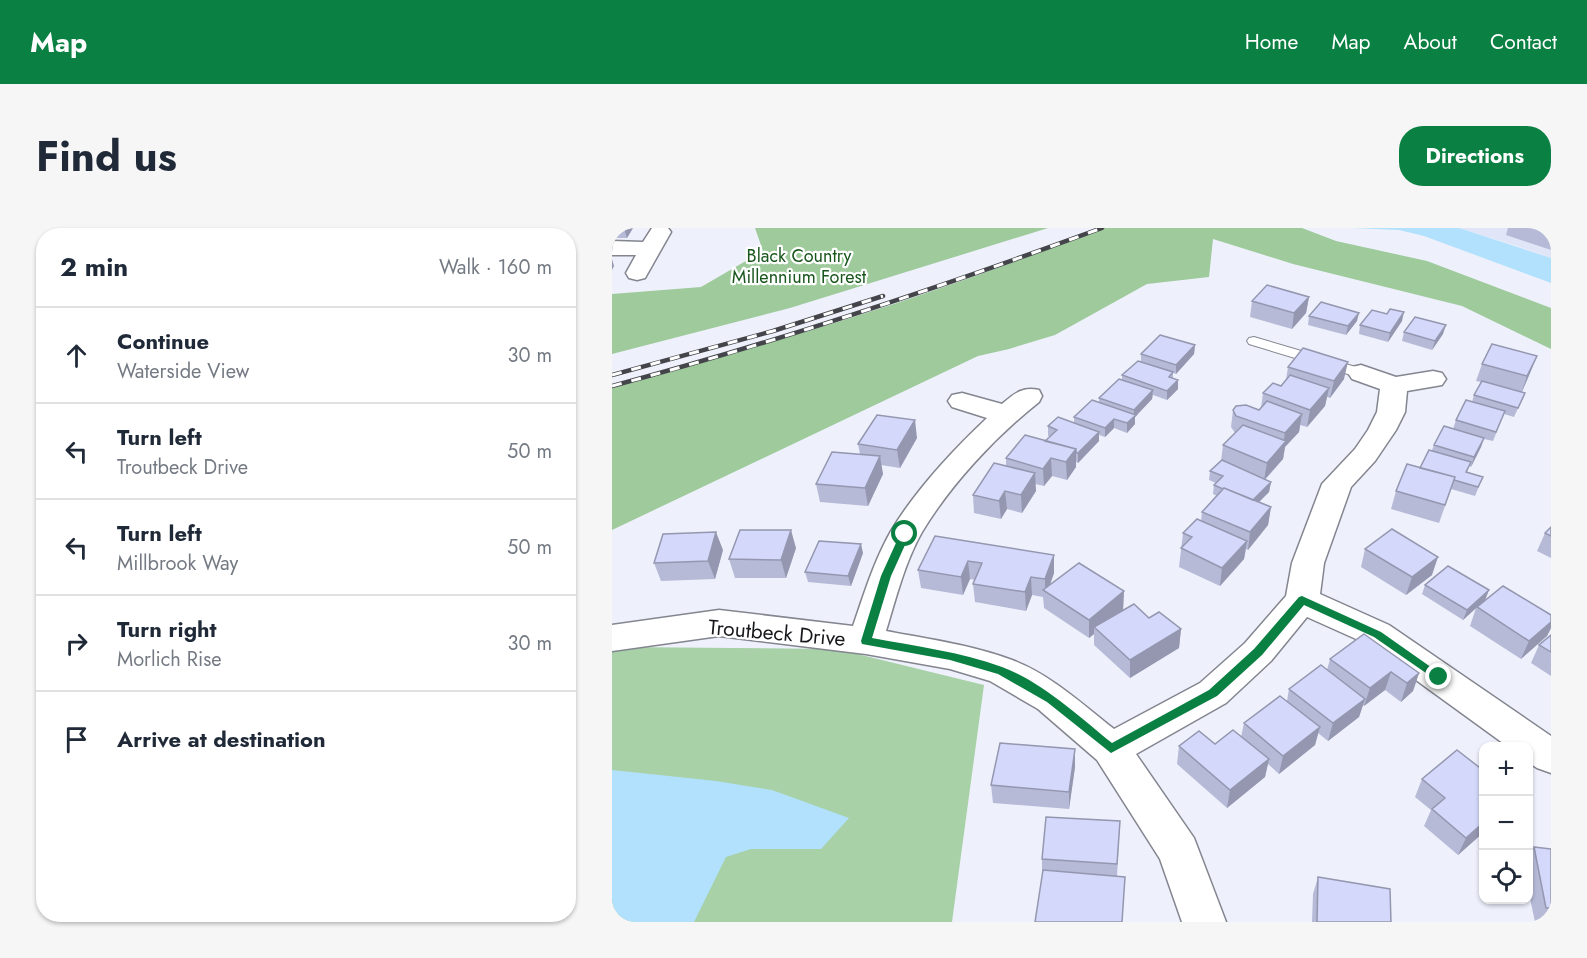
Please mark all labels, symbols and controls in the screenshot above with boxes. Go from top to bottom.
text: Map [30,22,87,63]
text: Home [1245,27,1298,57]
text: Map [1331,27,1371,57]
text: About [1404,27,1457,57]
text: Contact [1490,27,1557,57]
text: Find us [36,126,177,187]
button: Directions [1399,126,1551,186]
park label: Black Country Millennium Forest [732,243,867,290]
text: 2 min [60,248,128,286]
text: Walk · 160 m [439,253,552,282]
text: Continue [117,325,209,357]
icon: ahead [60,339,93,372]
text: 30 m [507,341,552,370]
text: Waterside View [117,357,249,386]
text: Turn left [117,421,202,453]
icon: left [60,435,93,468]
text: 50 m [507,437,552,466]
text: Troutbeck Drive [117,453,248,482]
text: Turn left [117,517,202,549]
route start [891,520,917,546]
icon: left [60,531,93,564]
text: 50 m [507,533,552,562]
text: Millbrook Way [117,549,238,578]
street label: Troutbeck Drive [707,612,847,654]
text: Turn right [117,613,217,645]
icon: right [60,627,93,660]
text: 30 m [507,629,552,658]
text: Morlich Rise [117,645,222,674]
route end [1425,663,1451,689]
icon: arrive [60,723,93,756]
text: Arrive at destination [117,723,326,755]
map controls [1479,742,1533,904]
button: + [1479,742,1533,796]
button: − [1479,796,1533,850]
button: locate [1479,850,1533,904]

